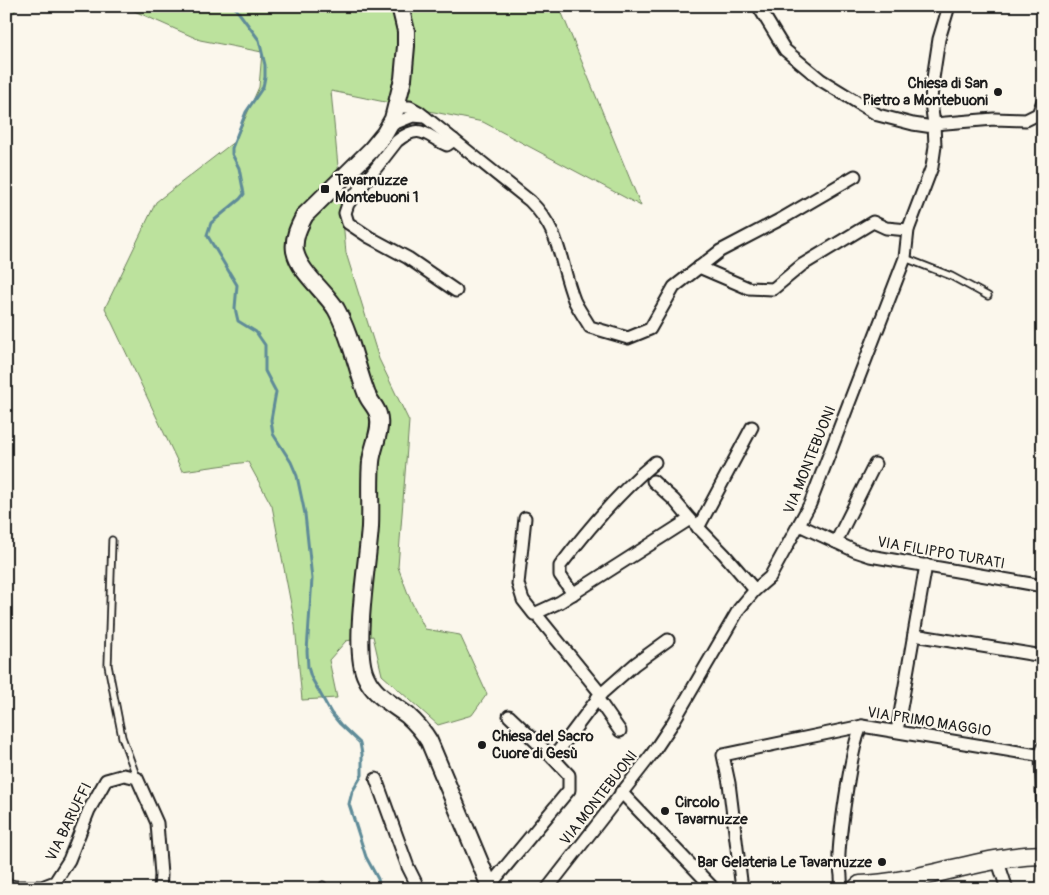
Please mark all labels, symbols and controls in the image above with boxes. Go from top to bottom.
place label: Chiesa di San Pietro a Montebuoni [863,74,989,110]
marker: Chiesa di San Pietro a Montebuoni [992,86,1004,98]
place label: Tavarnuzze Montebuoni 1 [334,171,419,207]
marker: Tavarnuzze Montebuoni 1 [319,183,331,195]
street label: VIA MONTEBUONI [780,403,840,517]
street label: VIA FILIPPO TURATI [876,532,1006,574]
street label: VIA PRIMO MAGGIO [866,703,992,741]
place label: Chiesa del Sacro Cuore di Gesù [492,727,594,763]
marker: Chiesa del Sacro Cuore di Gesù [476,739,488,751]
street label: VIA MONTEBUONI [556,747,642,849]
street label: VIA BARUFFI [42,779,96,865]
place label: Circolo Tavarnuzze [674,793,748,829]
marker: Circolo Tavarnuzze [659,805,671,817]
place label: Bar Gelateria Le Tavarnuzze [697,853,873,872]
marker: Bar Gelateria Le Tavarnuzze [876,856,888,868]

